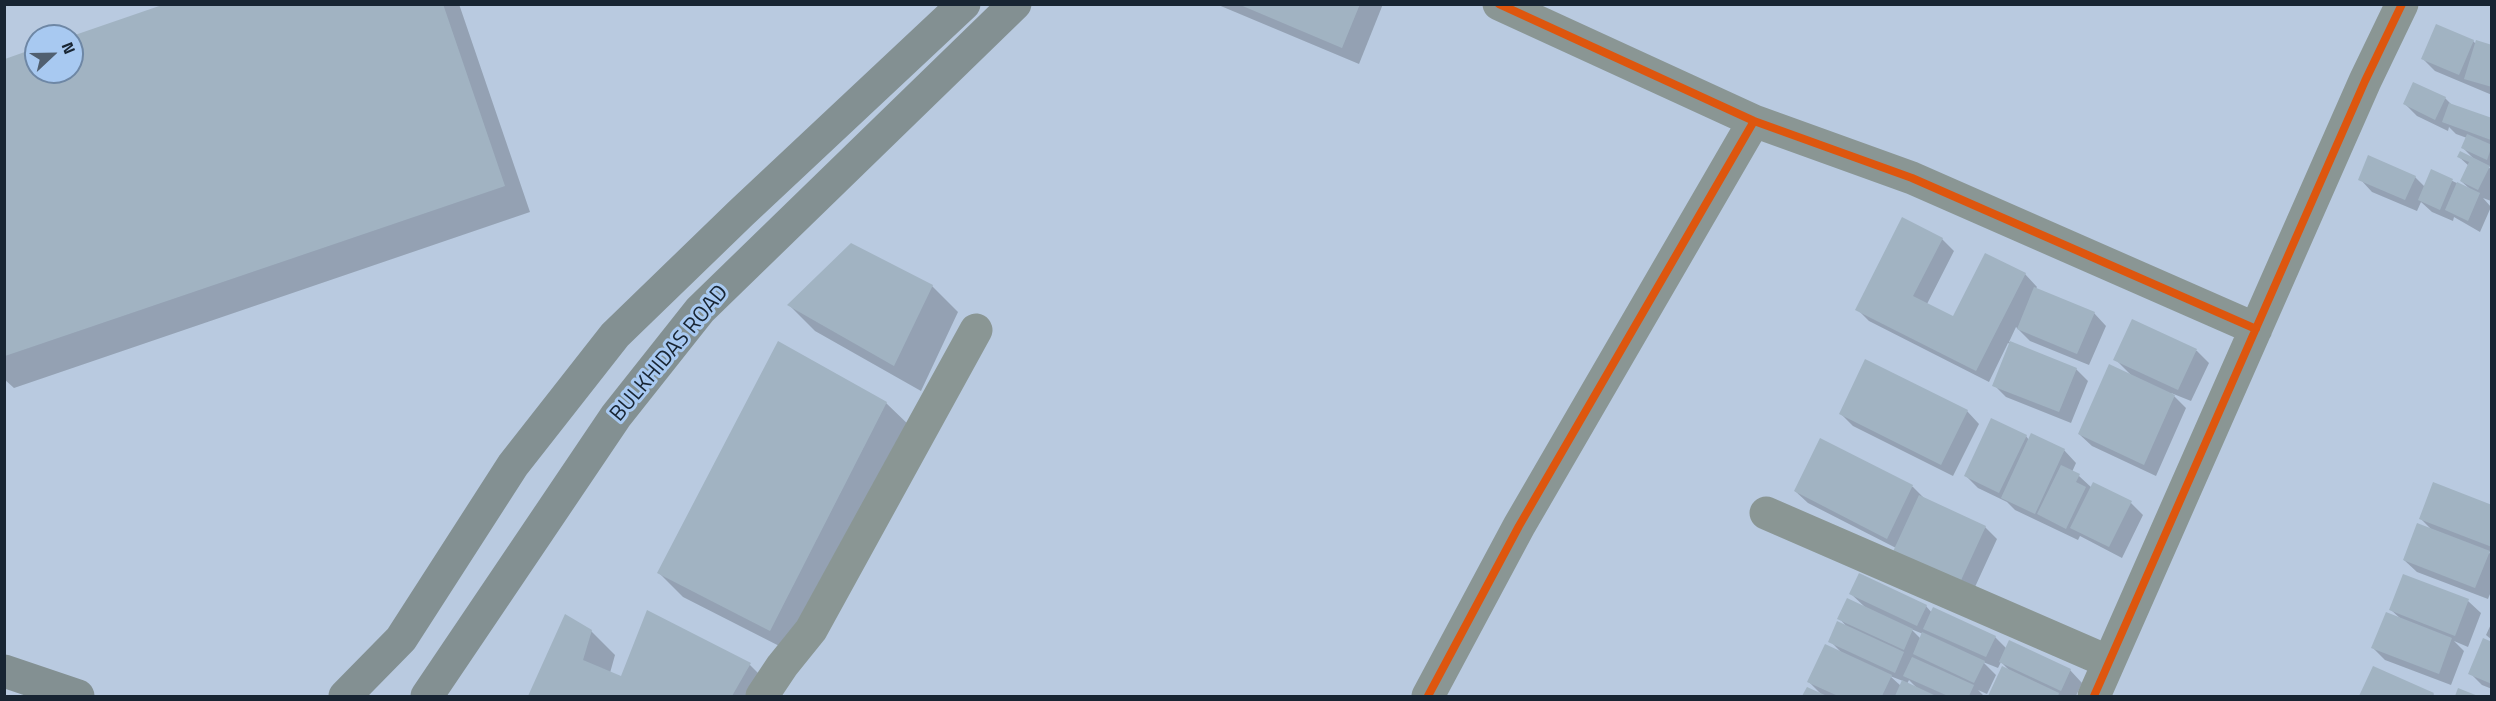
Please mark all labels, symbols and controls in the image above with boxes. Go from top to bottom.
north arrow [24,24,84,84]
text: N [56,38,82,58]
street label: BULKHIDAS ROAD [605,280,735,428]

